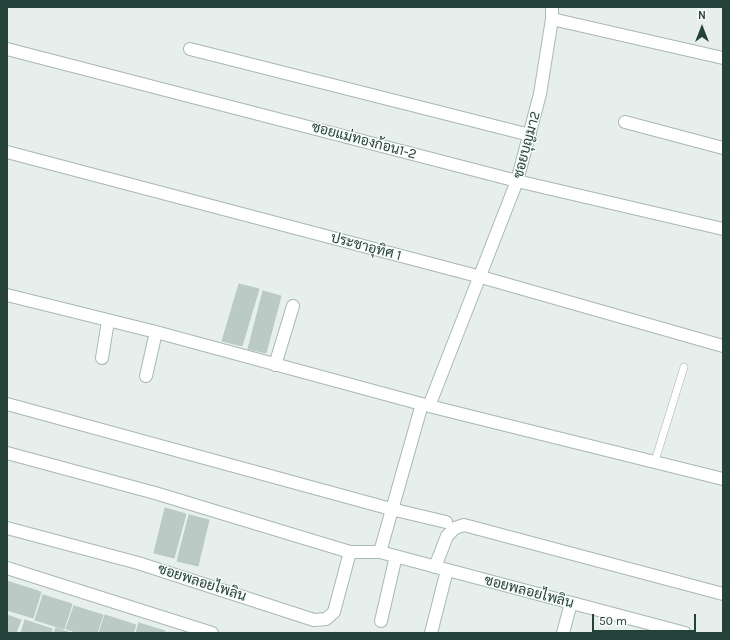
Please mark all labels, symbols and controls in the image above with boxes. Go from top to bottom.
north arrow [682,8,722,48]
text: N [698,9,706,22]
street label: ซอยบุญมา2 [510,110,544,180]
street label: ซอยแม่ทองก้อน1-2 [310,119,418,163]
street label: ประชาอุทิศ 1 [329,230,403,264]
street label: ซอยพลอยไพลิน [156,561,248,605]
street label: ซอยพลอยไพลิน [482,572,576,612]
scale bar [594,606,698,632]
text: 50 m [599,614,627,628]

